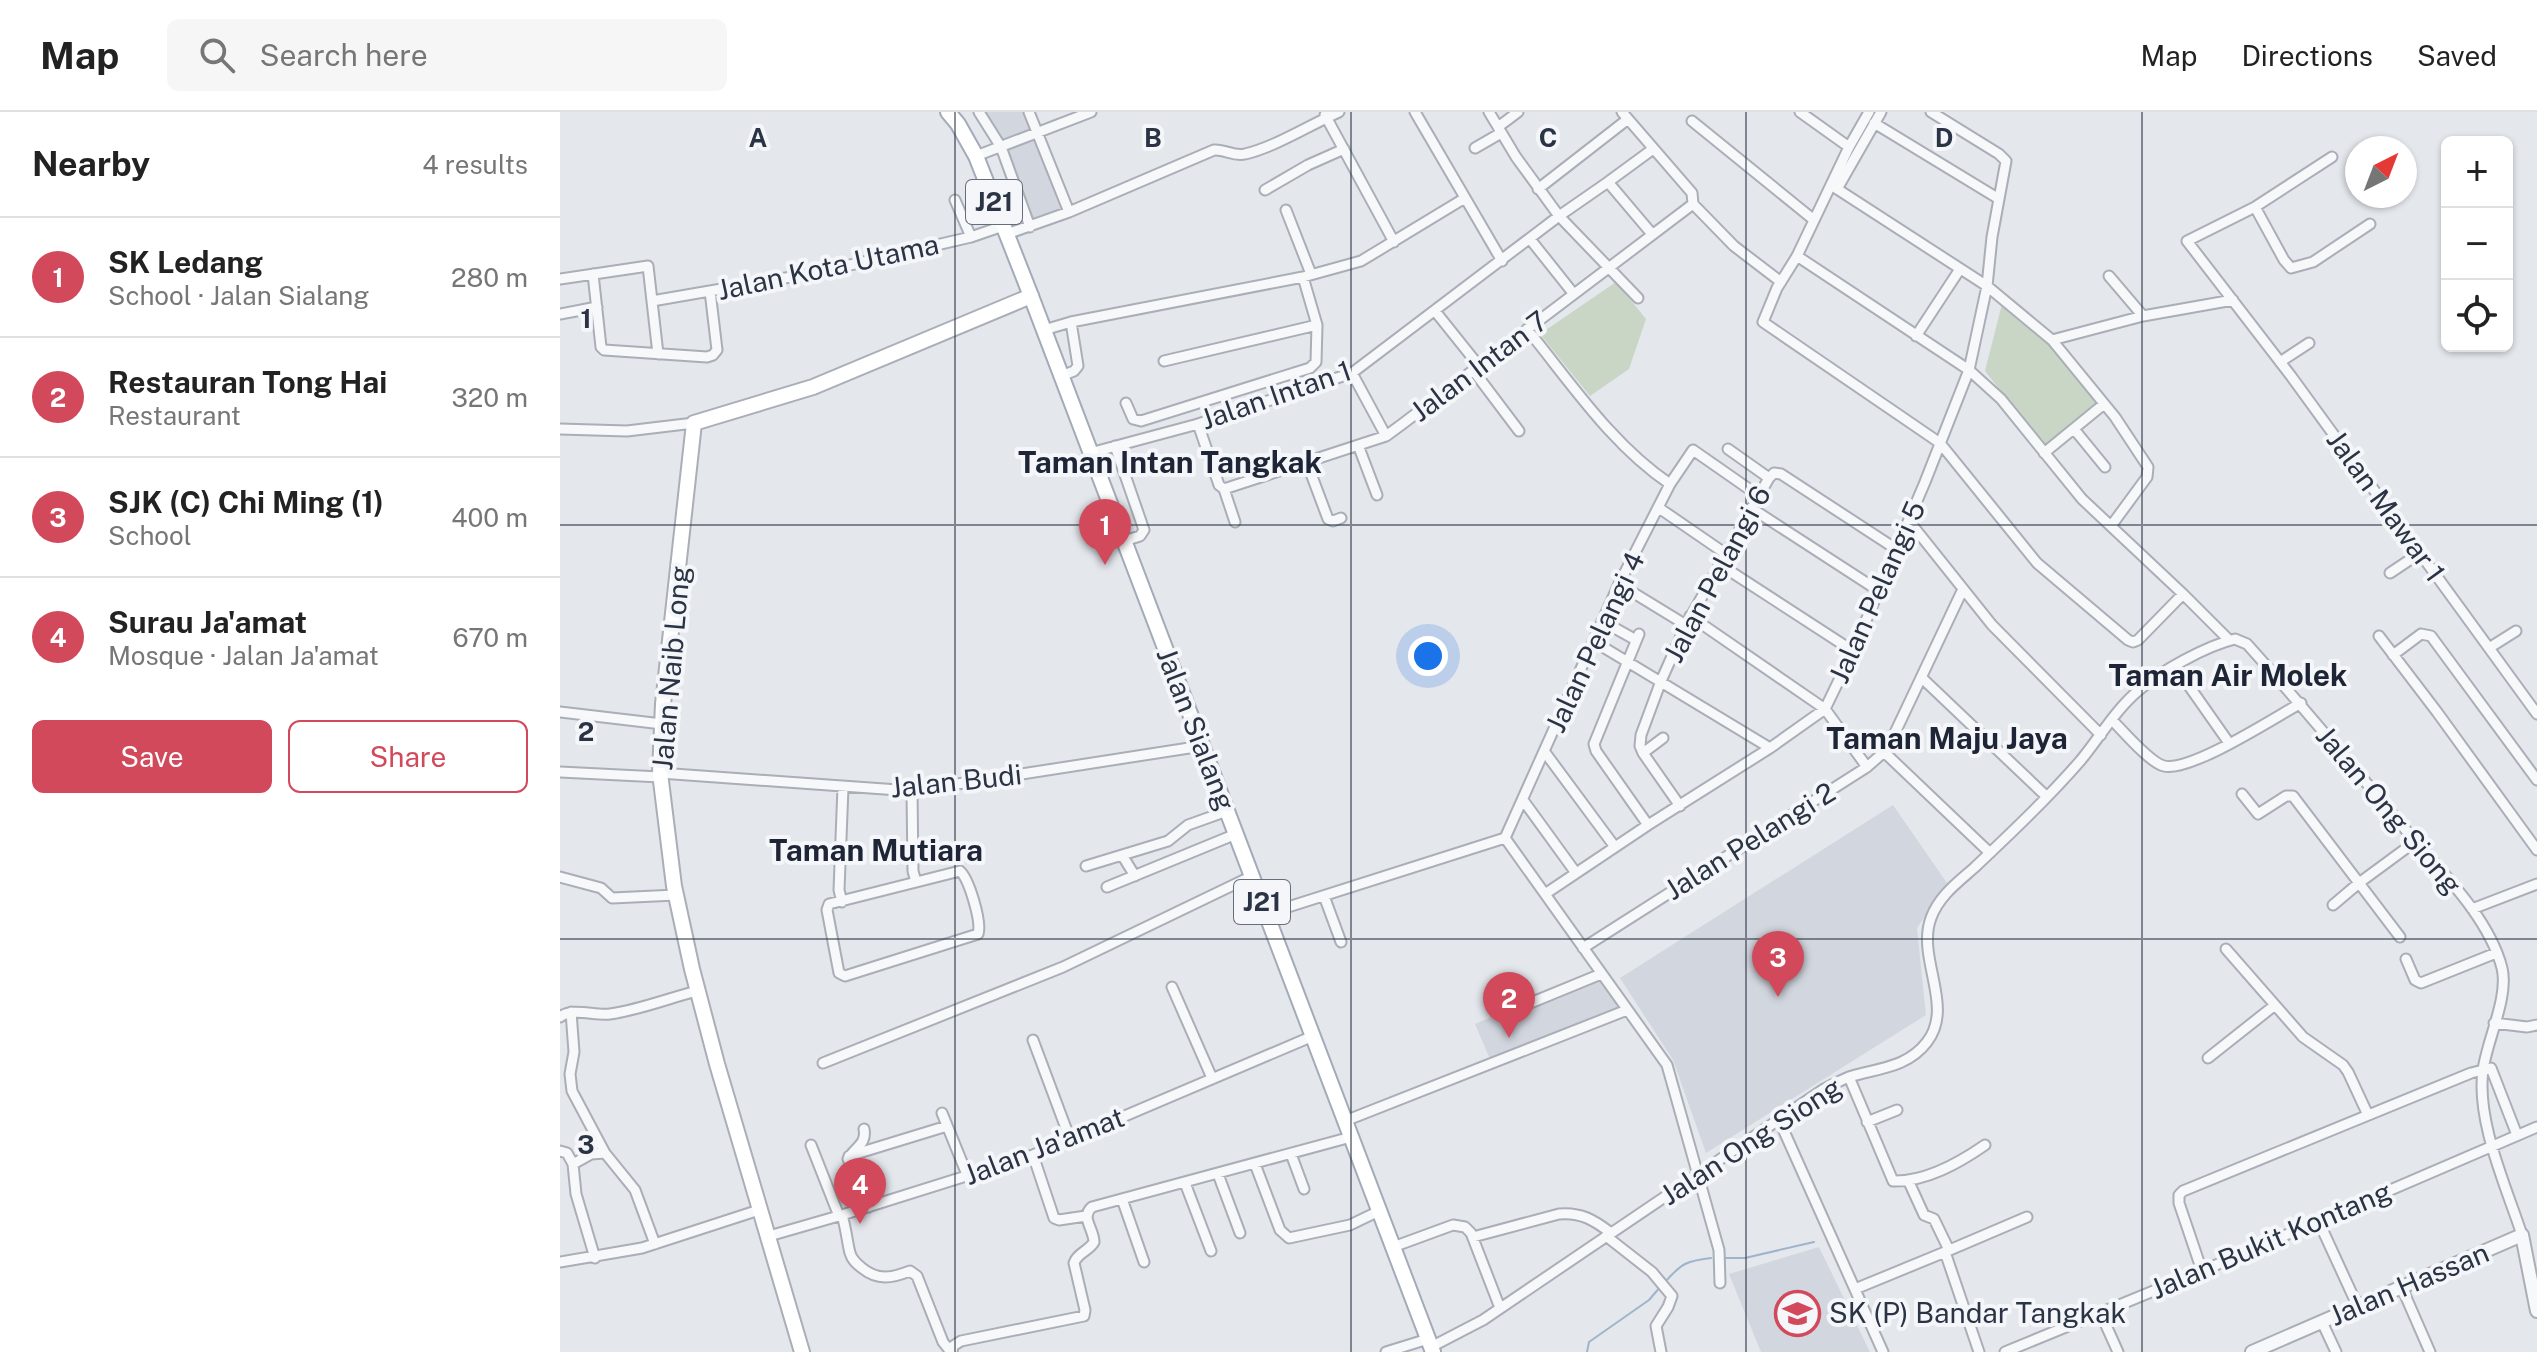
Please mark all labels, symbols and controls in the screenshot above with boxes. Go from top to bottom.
search box [167,19,727,91]
text: Map [40,33,119,78]
icon: search [195,33,239,77]
text: Search here [259,37,428,73]
text: Map [2141,39,2197,72]
text: Directions [2241,39,2373,72]
text: Saved [2417,39,2497,72]
text: A [749,122,768,153]
text: B [1144,122,1162,153]
text: C [1539,122,1557,153]
text: D [1935,122,1953,153]
north arrow [2345,136,2417,208]
map controls [2441,136,2513,352]
button: + [2441,136,2513,208]
text: Nearby [32,144,150,184]
text: 4 results [422,149,528,180]
road number: J21 [966,180,1022,224]
button: − [2441,208,2513,280]
street label: Jalan Kota Utama [714,227,942,306]
text: SK Ledang [108,244,263,280]
text: 1 [52,262,64,293]
text: 280 m [451,262,528,293]
text: School · Jalan Sialang [108,280,370,311]
button: locate [2441,280,2513,352]
text: 1 [580,303,592,334]
street label: Jalan Intan 7 [1404,303,1554,428]
street label: Jalan Intan 1 [1196,353,1356,436]
text: Restauran Tong Hai [108,364,387,400]
text: 2 [50,382,66,413]
text: 320 m [451,382,528,413]
text: Restaurant [108,400,241,431]
street label: Jalan Mawar 1 [2320,424,2452,588]
district label: Taman Intan Tangkak [1018,444,1322,480]
street label: Jalan Pelangi 6 [1656,480,1777,668]
text: SJK (C) Chi Ming (1) [108,484,384,520]
street label: Jalan Pelangi 5 [1822,496,1931,688]
pin: 1 [1079,499,1131,565]
text: 3 [49,502,67,533]
text: 400 m [451,502,528,533]
text: School [108,520,192,551]
street label: Jalan Pelangi 4 [1538,546,1651,737]
street label: Jalan Naib Long [645,564,696,772]
text: Surau Ja'amat [108,604,307,640]
text: 4 [49,622,67,653]
text: 670 m [452,622,528,653]
your location [1408,636,1448,676]
text: Mosque · Jalan Ja'amat [108,640,379,671]
street label: Jalan Sialang [1150,643,1243,815]
district label: Taman Air Molek [2108,657,2348,693]
text: 2 [578,716,594,747]
street label: Jalan Ong Siong [2310,719,2469,900]
button: Save [32,720,272,793]
button: Share [288,720,528,793]
district label: Taman Maju Jaya [1826,720,2068,756]
street label: Jalan Budi [889,757,1023,804]
street label: Jalan Pelangi 2 [1659,775,1841,906]
district label: Taman Mutiara [769,832,983,868]
road number: J21 [1234,880,1290,924]
pin: 3 [1752,931,1804,997]
pin: 2 [1483,972,1535,1038]
street label: Jalan Ong Siong [1654,1070,1847,1211]
street label: Jalan Ja'amat [959,1100,1129,1191]
text: 3 [577,1129,595,1160]
pin: 4 [834,1158,886,1224]
street label: Jalan Bukit Kontang [2145,1174,2396,1305]
street label: Jalan Hassan [2324,1235,2493,1332]
school or university icon: SK (P) Bandar Tangkak [1774,1289,1822,1337]
place label: SK (P) Bandar Tangkak [1829,1296,2126,1329]

